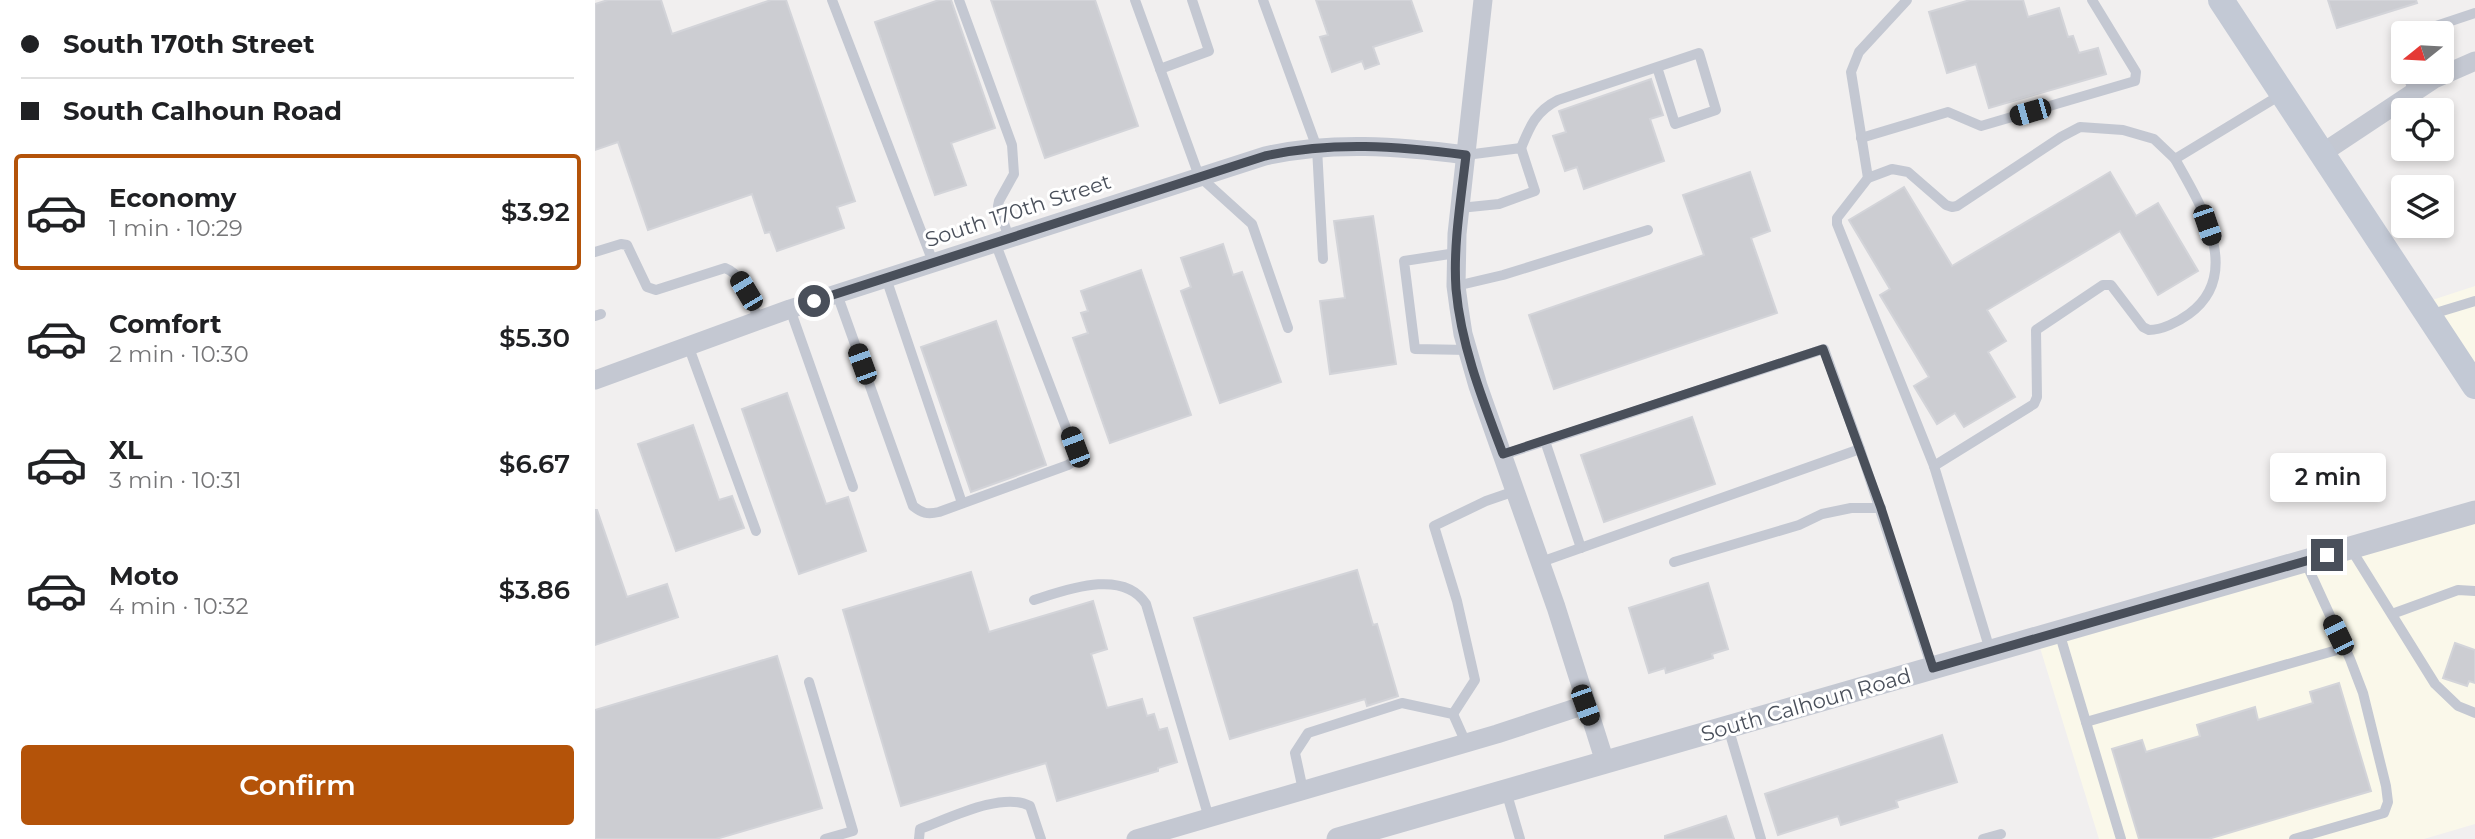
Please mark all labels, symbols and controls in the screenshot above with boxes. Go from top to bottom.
north arrow [2391,21,2453,84]
map controls [2391,21,2454,238]
text: South 170th Street [63,28,314,60]
text: South Calhoun Road [63,95,342,127]
car [2007,96,2054,128]
button: locate [2391,98,2454,161]
street label: South 170th Street [922,169,1114,252]
button: layers [2391,175,2454,238]
icon: car [25,181,88,244]
text: Economy [109,182,236,214]
text: $3.92 [501,196,570,228]
car [2191,202,2224,248]
text: 1 min · 10:29 [109,214,243,242]
car [727,268,766,314]
route start [798,285,830,317]
icon: car [25,307,88,370]
text: Comfort [109,308,221,340]
text: $5.30 [499,322,570,354]
text: 2 min · 10:30 [109,340,249,368]
car [845,341,880,387]
car [1058,424,1093,470]
icon: car [25,433,88,496]
text: XL [109,434,143,466]
text: $6.67 [499,448,570,480]
callout: 2 min [2269,454,2385,503]
text: 2 min [2295,463,2361,491]
text: 3 min · 10:31 [109,466,242,494]
route end [2311,539,2343,571]
icon: car [25,559,88,622]
text: Moto [109,560,179,592]
text: $3.86 [499,574,570,606]
text: 4 min · 10:32 [109,592,249,620]
car [2320,612,2357,658]
street label: South Calhoun Road [1698,663,1914,746]
car [1568,682,1603,728]
button: Confirm [21,745,574,825]

